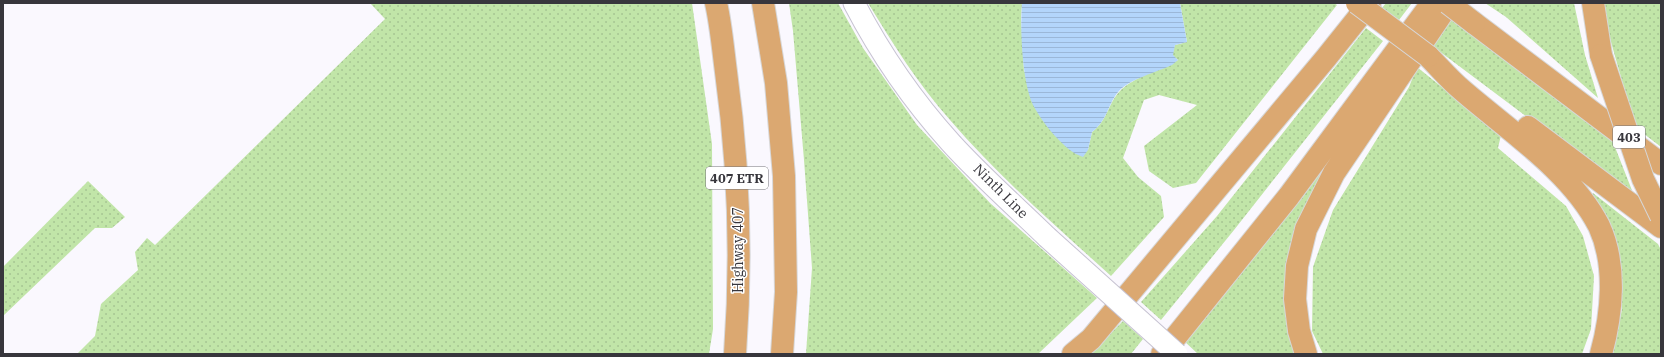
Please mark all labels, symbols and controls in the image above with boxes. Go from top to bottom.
road number: 403 [1613,126,1645,148]
street label: Ninth Line [970,160,1032,222]
road number: 407 ETR [706,167,768,189]
street label: Highway 407 [729,207,747,293]

